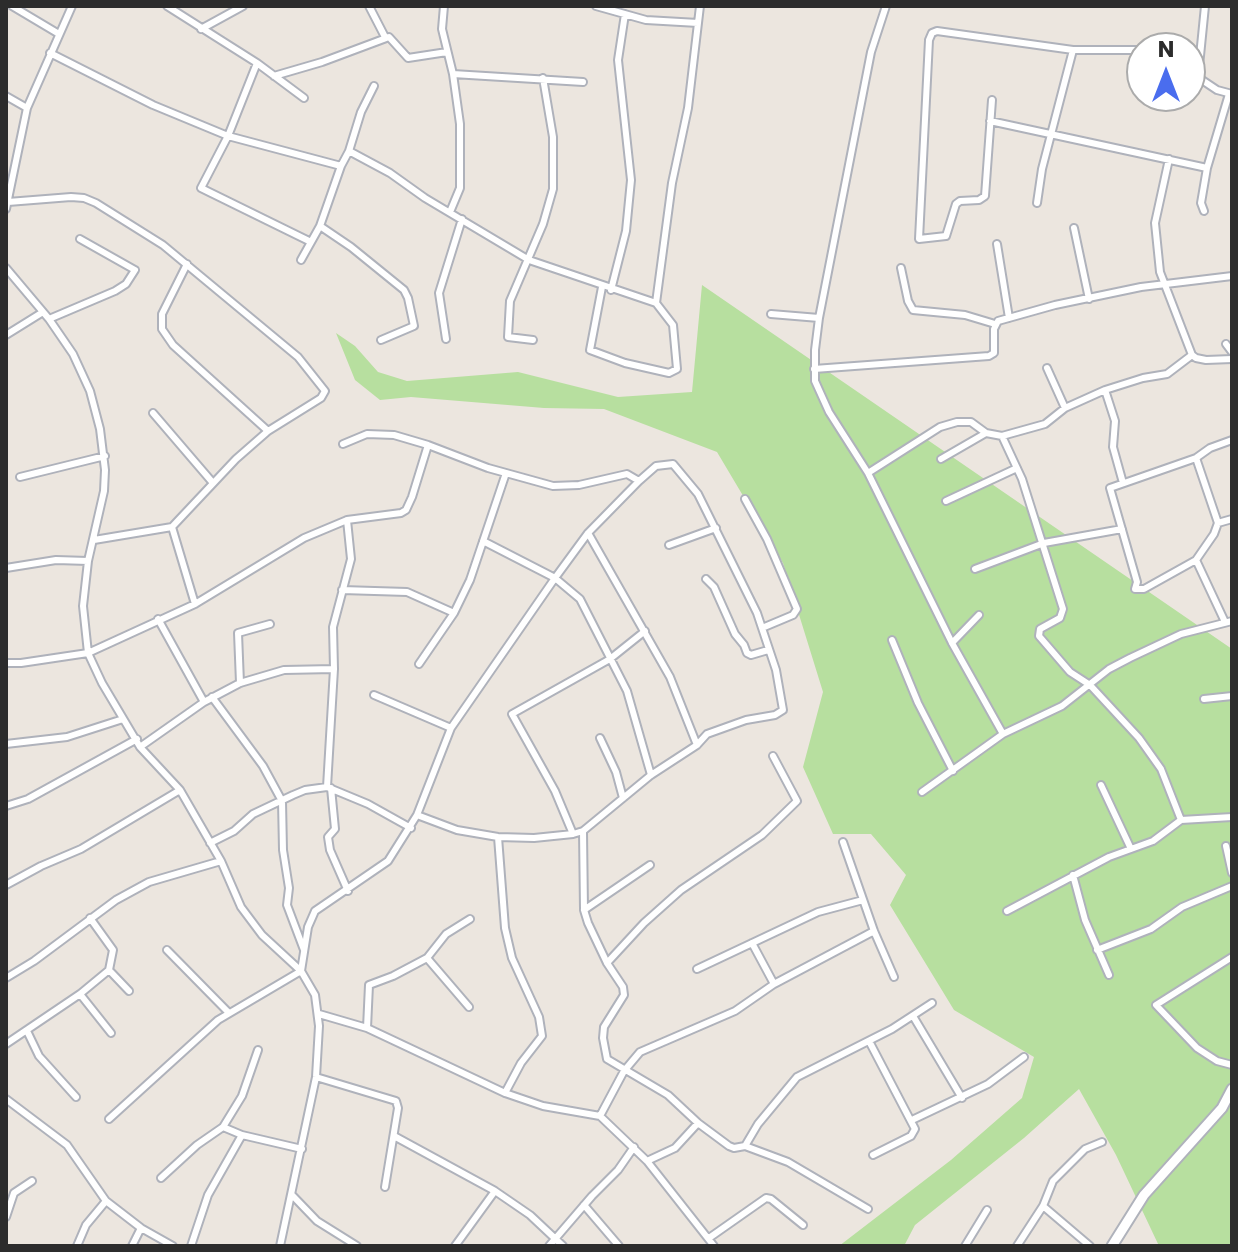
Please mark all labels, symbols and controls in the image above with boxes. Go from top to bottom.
north arrow [1126,32,1206,112]
text: N [1158,34,1174,65]

